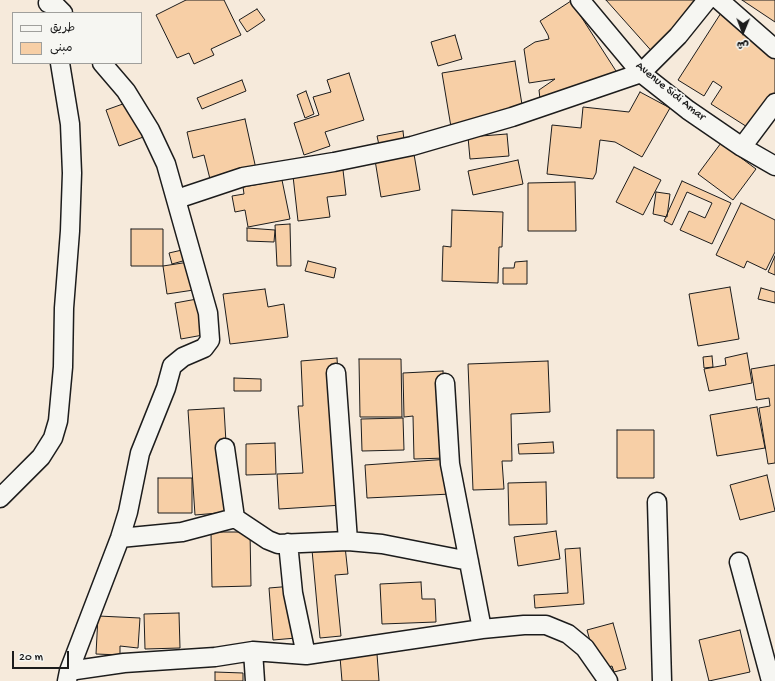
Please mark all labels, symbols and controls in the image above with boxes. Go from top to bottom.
legend [12,12,142,64]
north arrow [723,12,763,52]
text: طريق [50,22,75,36]
text: ش [737,38,749,50]
text: مبنى [50,42,73,56]
street label: Avenue Sidi Amar [632,59,708,125]
scale bar [14,643,71,669]
text: 20 m [19,651,43,665]

